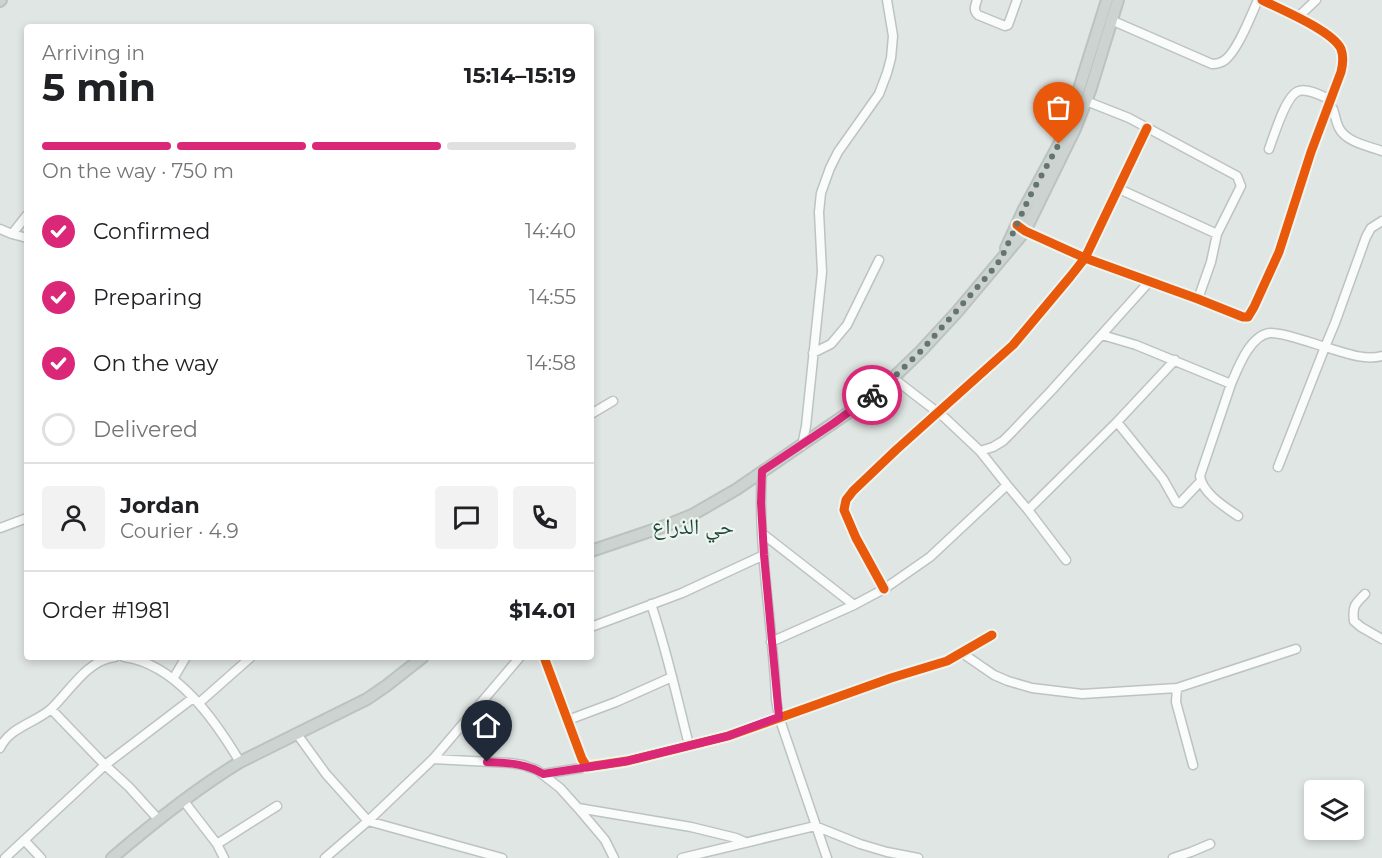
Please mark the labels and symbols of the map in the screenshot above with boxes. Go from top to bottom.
pin [1033,82,1084,144]
courier [842,365,902,425]
district label: حي الذراع [652,513,734,543]
pin [461,700,512,762]

